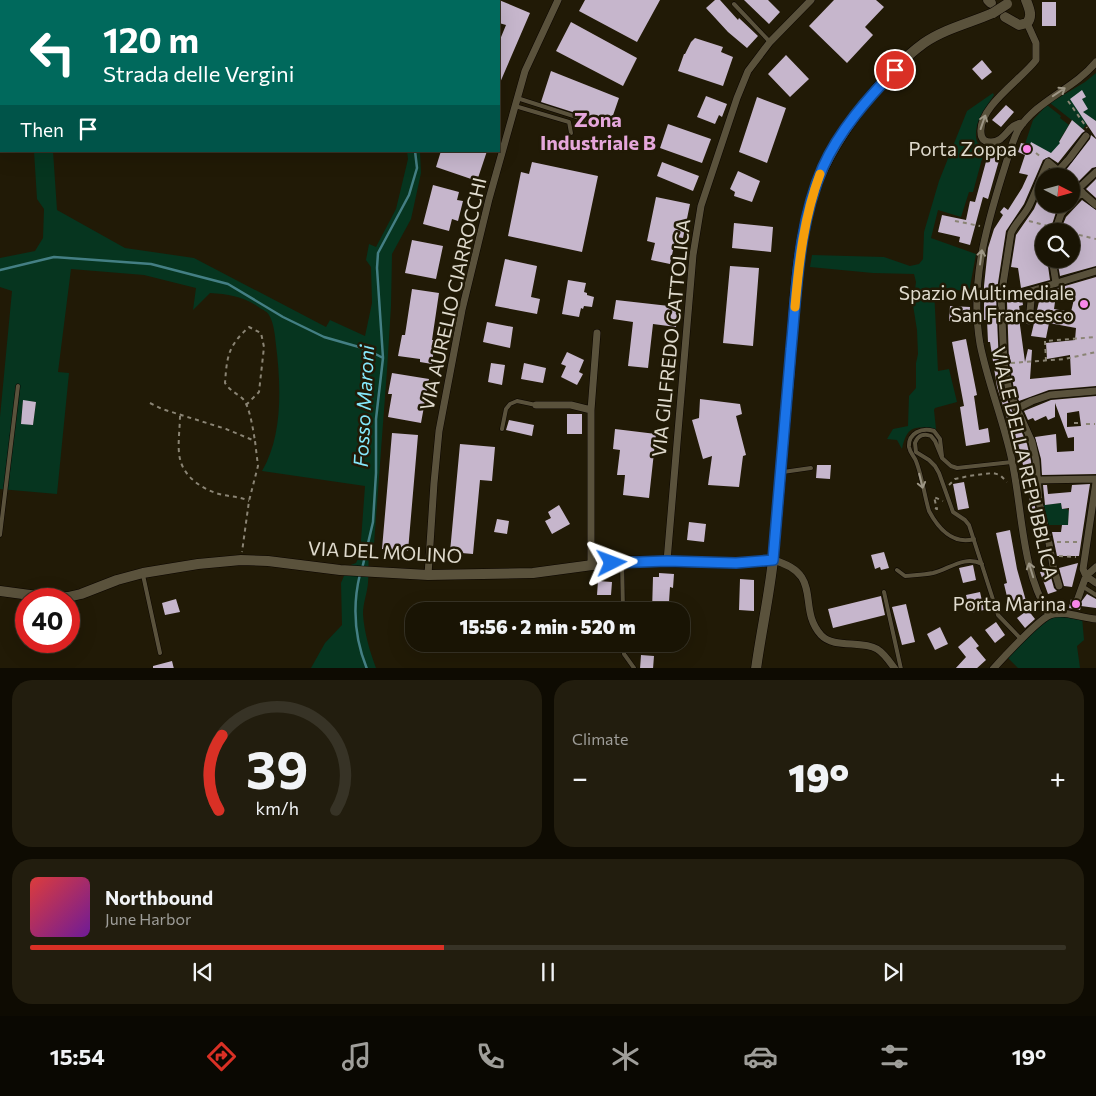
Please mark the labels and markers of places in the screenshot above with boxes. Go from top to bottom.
pin [874,49,916,91]
place label: Porta Zoppa [909,137,1017,160]
marker: Porta Zoppa [1021,143,1033,155]
place label: Spazio Multimediale San Francesco [899,281,1074,326]
marker: Spazio Multimediale San Francesco [1078,298,1090,310]
place label: Porta Marina [953,592,1066,615]
marker: Porta Marina [1070,598,1082,610]

